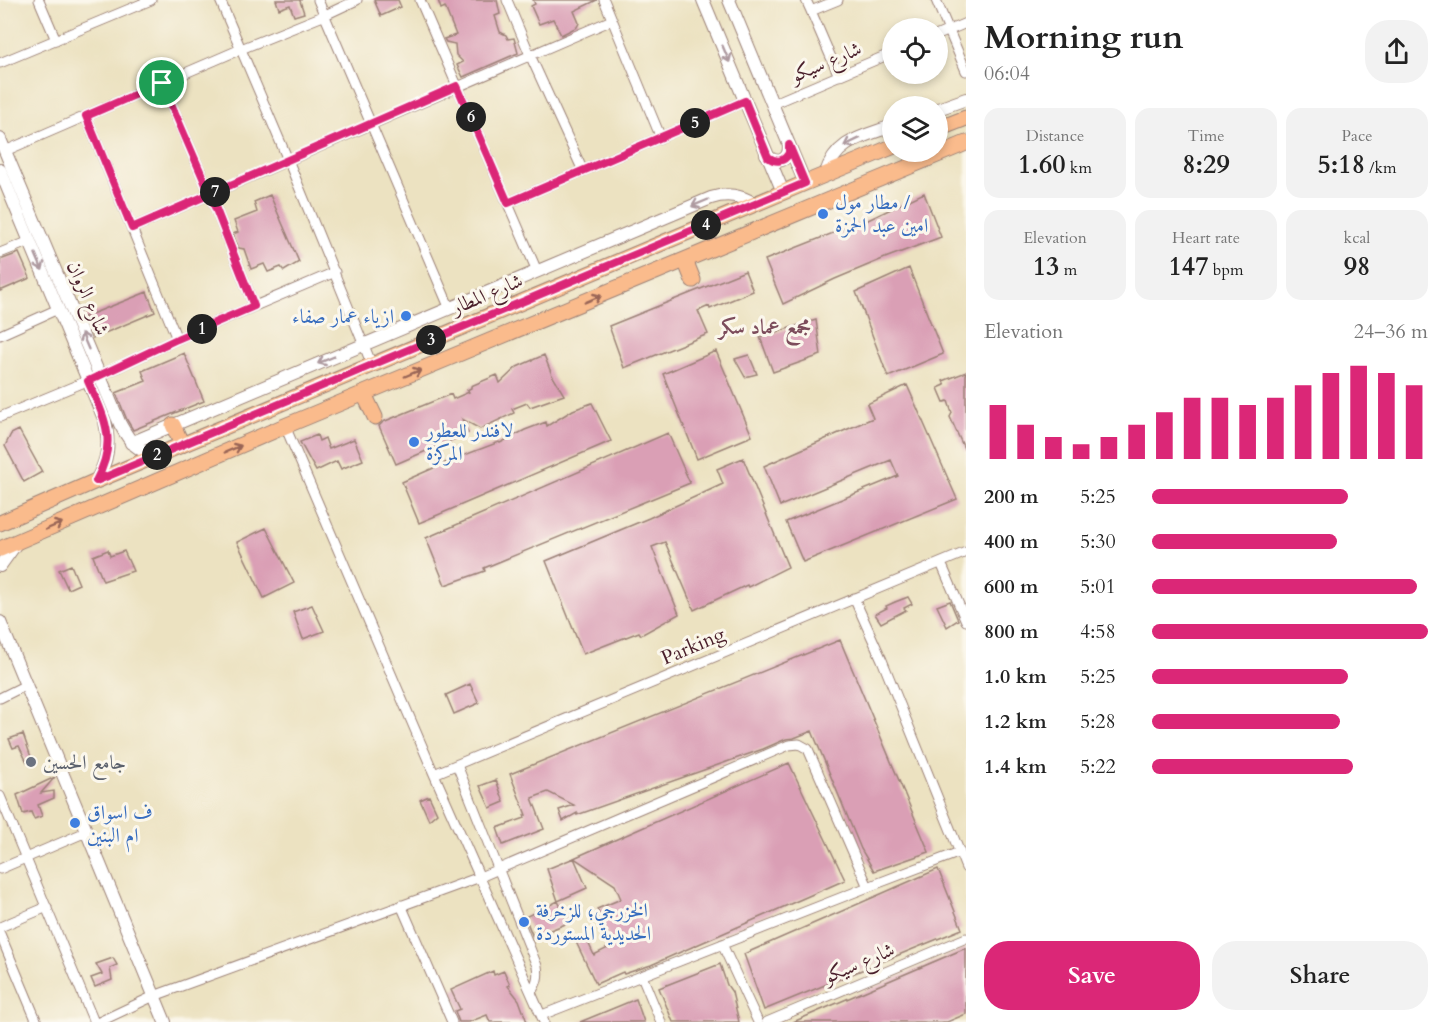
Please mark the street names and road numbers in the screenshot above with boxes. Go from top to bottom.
street label: شارع سيكو [784,35,867,94]
street label: شارع الروان [57,257,116,341]
street label: شارع المطار [445,267,528,326]
street label: Parking [657,620,730,671]
street label: شارع سيكو [817,936,900,995]

